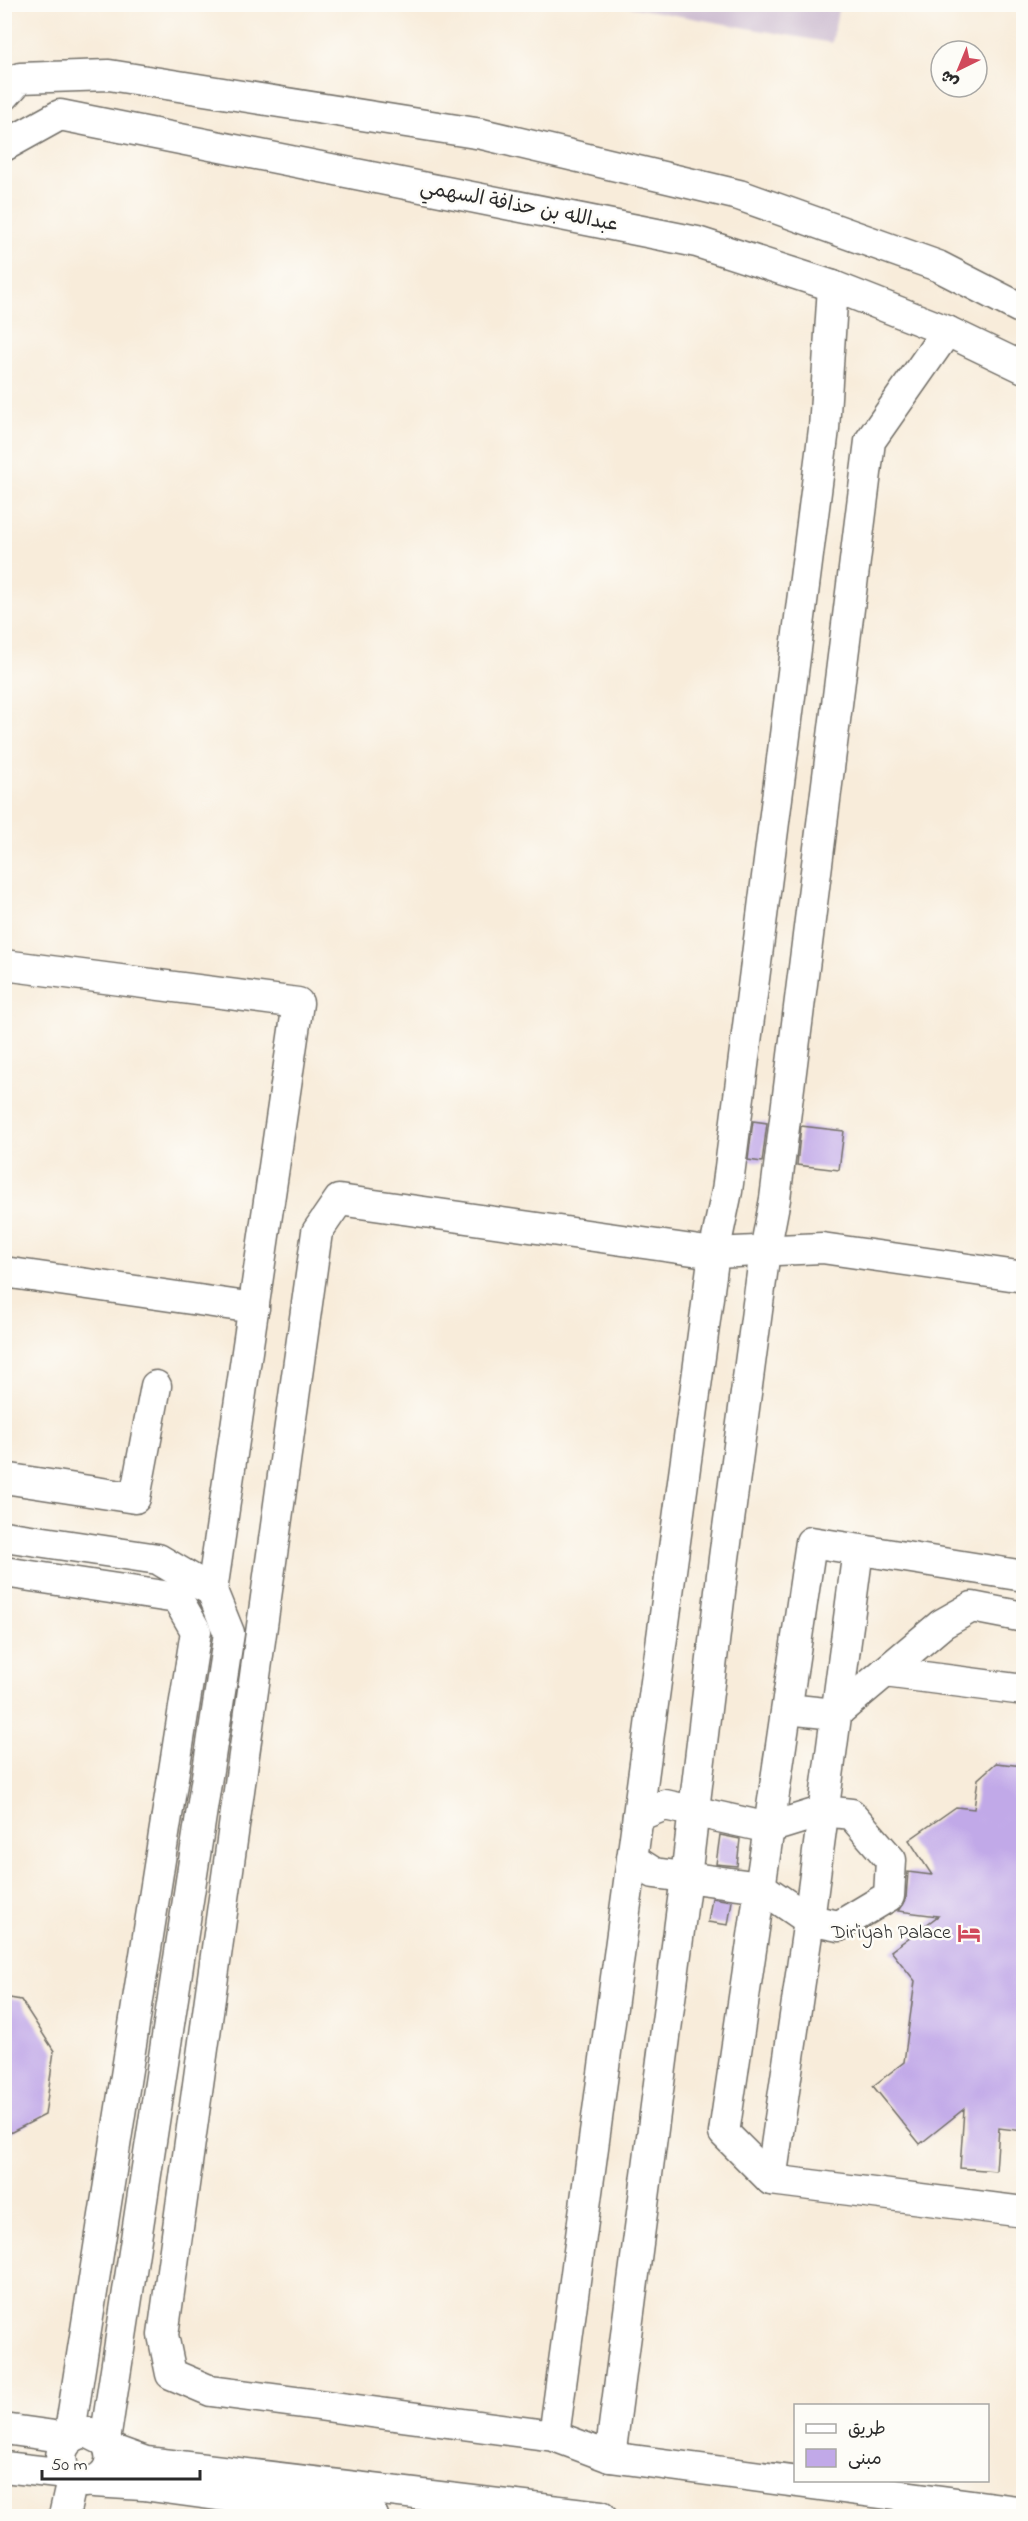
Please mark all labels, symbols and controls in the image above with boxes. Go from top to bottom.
north arrow [929,39,989,99]
text: ش [936,64,965,93]
street label: عبدالله بن حذافة السهمي [417,174,620,241]
place label: Dir'iyah Palace [830,1919,951,1948]
hotel icon: Dir'iyah Palace [956,1920,982,1946]
legend [794,2404,989,2482]
text: طريق [848,2417,886,2443]
scale bar [42,2443,200,2481]
text: مبنى [848,2447,882,2473]
text: 50 m [51,2453,88,2479]

